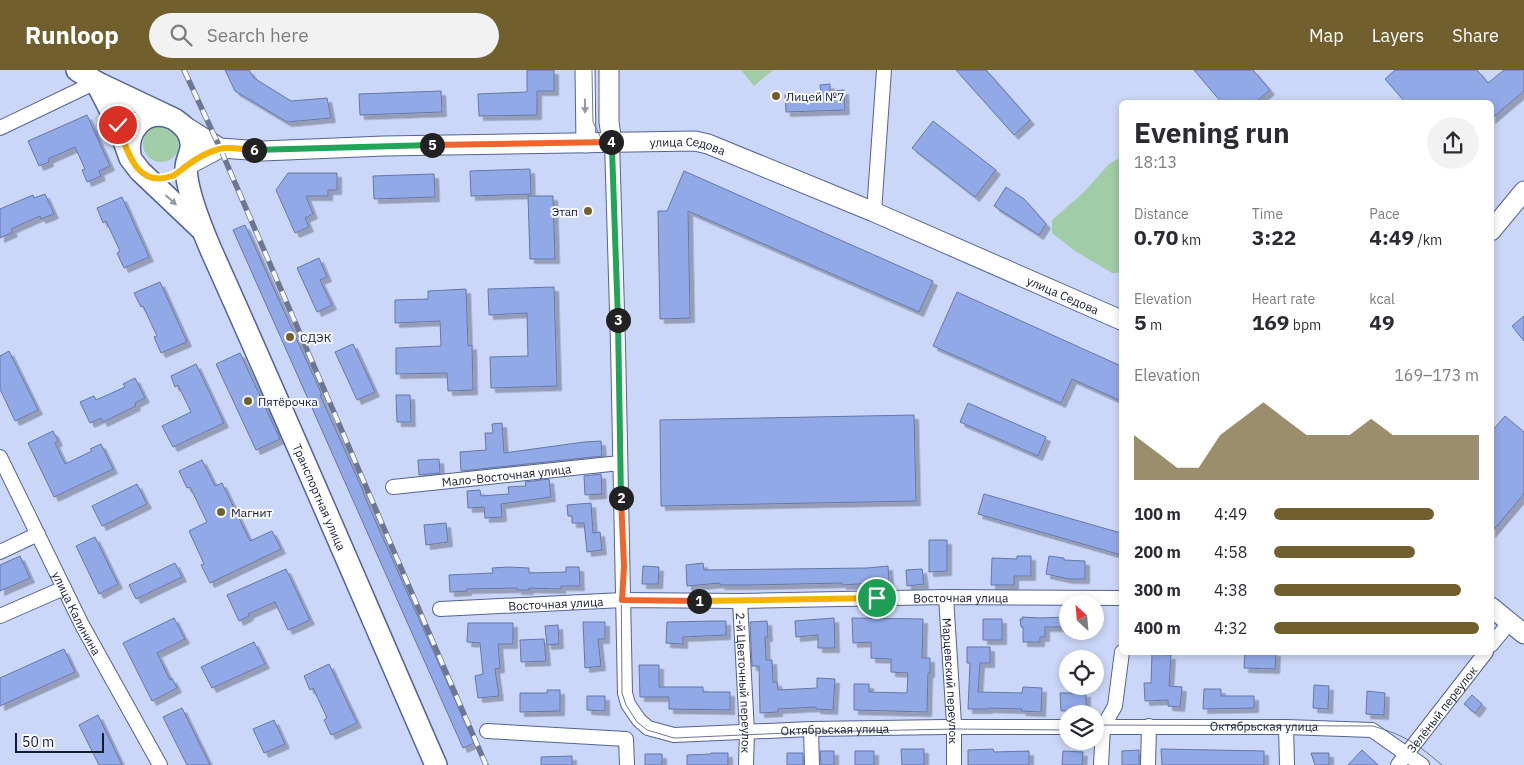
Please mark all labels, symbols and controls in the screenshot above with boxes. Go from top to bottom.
search box [149,13,499,58]
text: Runloop [25,19,119,51]
icon: search [167,21,195,49]
text: Search here [207,23,309,47]
text: Map [1309,24,1344,47]
text: Layers [1372,24,1424,47]
text: Share [1452,24,1499,47]
place label: Лицей №7 [786,89,844,104]
marker: Лицей №7 [770,90,782,102]
one-way arrow [581,99,589,115]
pin [97,104,139,146]
icon: check [104,111,132,139]
text: Evening run [1134,114,1290,151]
button: share [1427,117,1479,169]
pin: 4 [598,130,624,154]
pin: 5 [420,132,444,158]
text: 4 [607,133,616,151]
street label: улица Седова [650,133,728,158]
text: 5 [428,136,437,154]
pin: 6 [242,138,266,162]
text: 6 [250,141,259,159]
text: 18:13 [1134,152,1177,172]
one-way arrow [165,194,177,206]
place label: Этап [552,204,578,219]
marker: Этап [582,205,594,217]
text: Distance [1134,205,1189,223]
text: Time [1252,205,1283,223]
text: Pace [1369,205,1400,223]
text: 0.70 [1134,223,1178,251]
text: 3:22 [1252,223,1296,251]
text: 4:49 [1369,223,1414,251]
text: km [1178,231,1201,249]
text: /km [1414,231,1442,249]
street label: улица Седова [1025,272,1102,317]
text: Elevation [1134,290,1192,308]
text: Heart rate [1252,290,1315,308]
text: kcal [1369,290,1395,308]
pin: 3 [606,308,630,332]
text: 5 [1134,308,1147,336]
text: 169 [1252,308,1289,336]
text: 49 [1369,308,1395,336]
text: 3 [614,311,623,329]
text: m [1147,316,1162,334]
text: bpm [1289,316,1321,334]
place label: СДЭК [300,330,332,345]
marker: СДЭК [284,331,296,343]
text: Elevation [1134,365,1200,385]
text: 169–173 m [1394,365,1479,385]
place label: Пятёрочка [258,394,318,409]
marker: Пятёрочка [242,395,254,407]
street label: Транспортная улица [290,441,350,553]
street label: Мало-Восточная улица [441,461,572,489]
pin: 2 [608,486,634,510]
text: 2 [617,489,626,507]
text: 100 m [1134,504,1181,524]
text: 4:49 [1214,504,1247,524]
place label: Магнит [231,505,272,520]
marker: Магнит [215,506,227,518]
text: 200 m [1134,542,1181,562]
text: 4:58 [1214,542,1247,562]
street label: улица Калинина [49,569,105,658]
pin [856,577,898,619]
text: 300 m [1134,580,1181,600]
text: 4:38 [1214,580,1247,600]
icon: arrive [863,584,891,612]
pin: 1 [686,588,712,614]
street label: Восточная улица [913,589,1009,605]
text: 1 [695,592,704,610]
street label: Восточная улица [508,593,604,613]
north arrow [1059,595,1104,640]
map controls [1059,595,1104,750]
street label: 2-й Цветочный переулок [733,612,755,754]
street label: Марцевский переулок [940,617,962,744]
text: 400 m [1134,618,1181,638]
text: 4:32 [1214,618,1247,638]
button: locate [1059,650,1104,695]
street label: Зелёный переулок [1403,662,1480,755]
button: layers [1059,705,1104,750]
street label: Октябрьская улица [1210,718,1319,733]
street label: Октябрьская улица [780,720,890,738]
scale bar [15,730,104,753]
text: 50 m [22,733,54,751]

